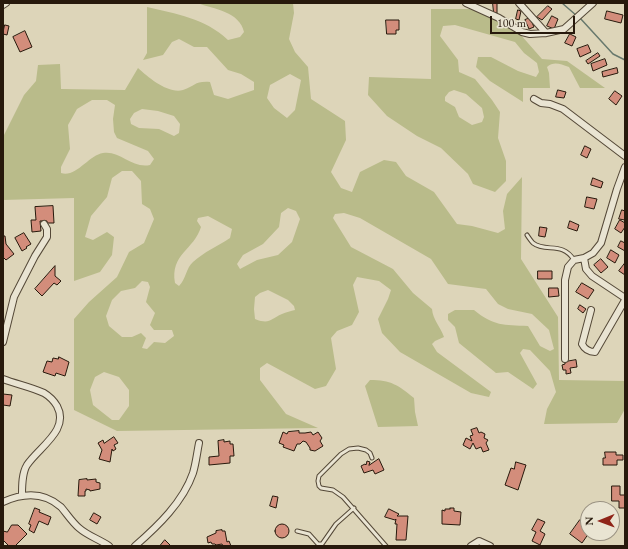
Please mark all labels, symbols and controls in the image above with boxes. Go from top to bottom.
scale bar [492,8,577,34]
text: 100 m [497,15,526,31]
north arrow [580,501,620,541]
text: N [582,517,596,526]

